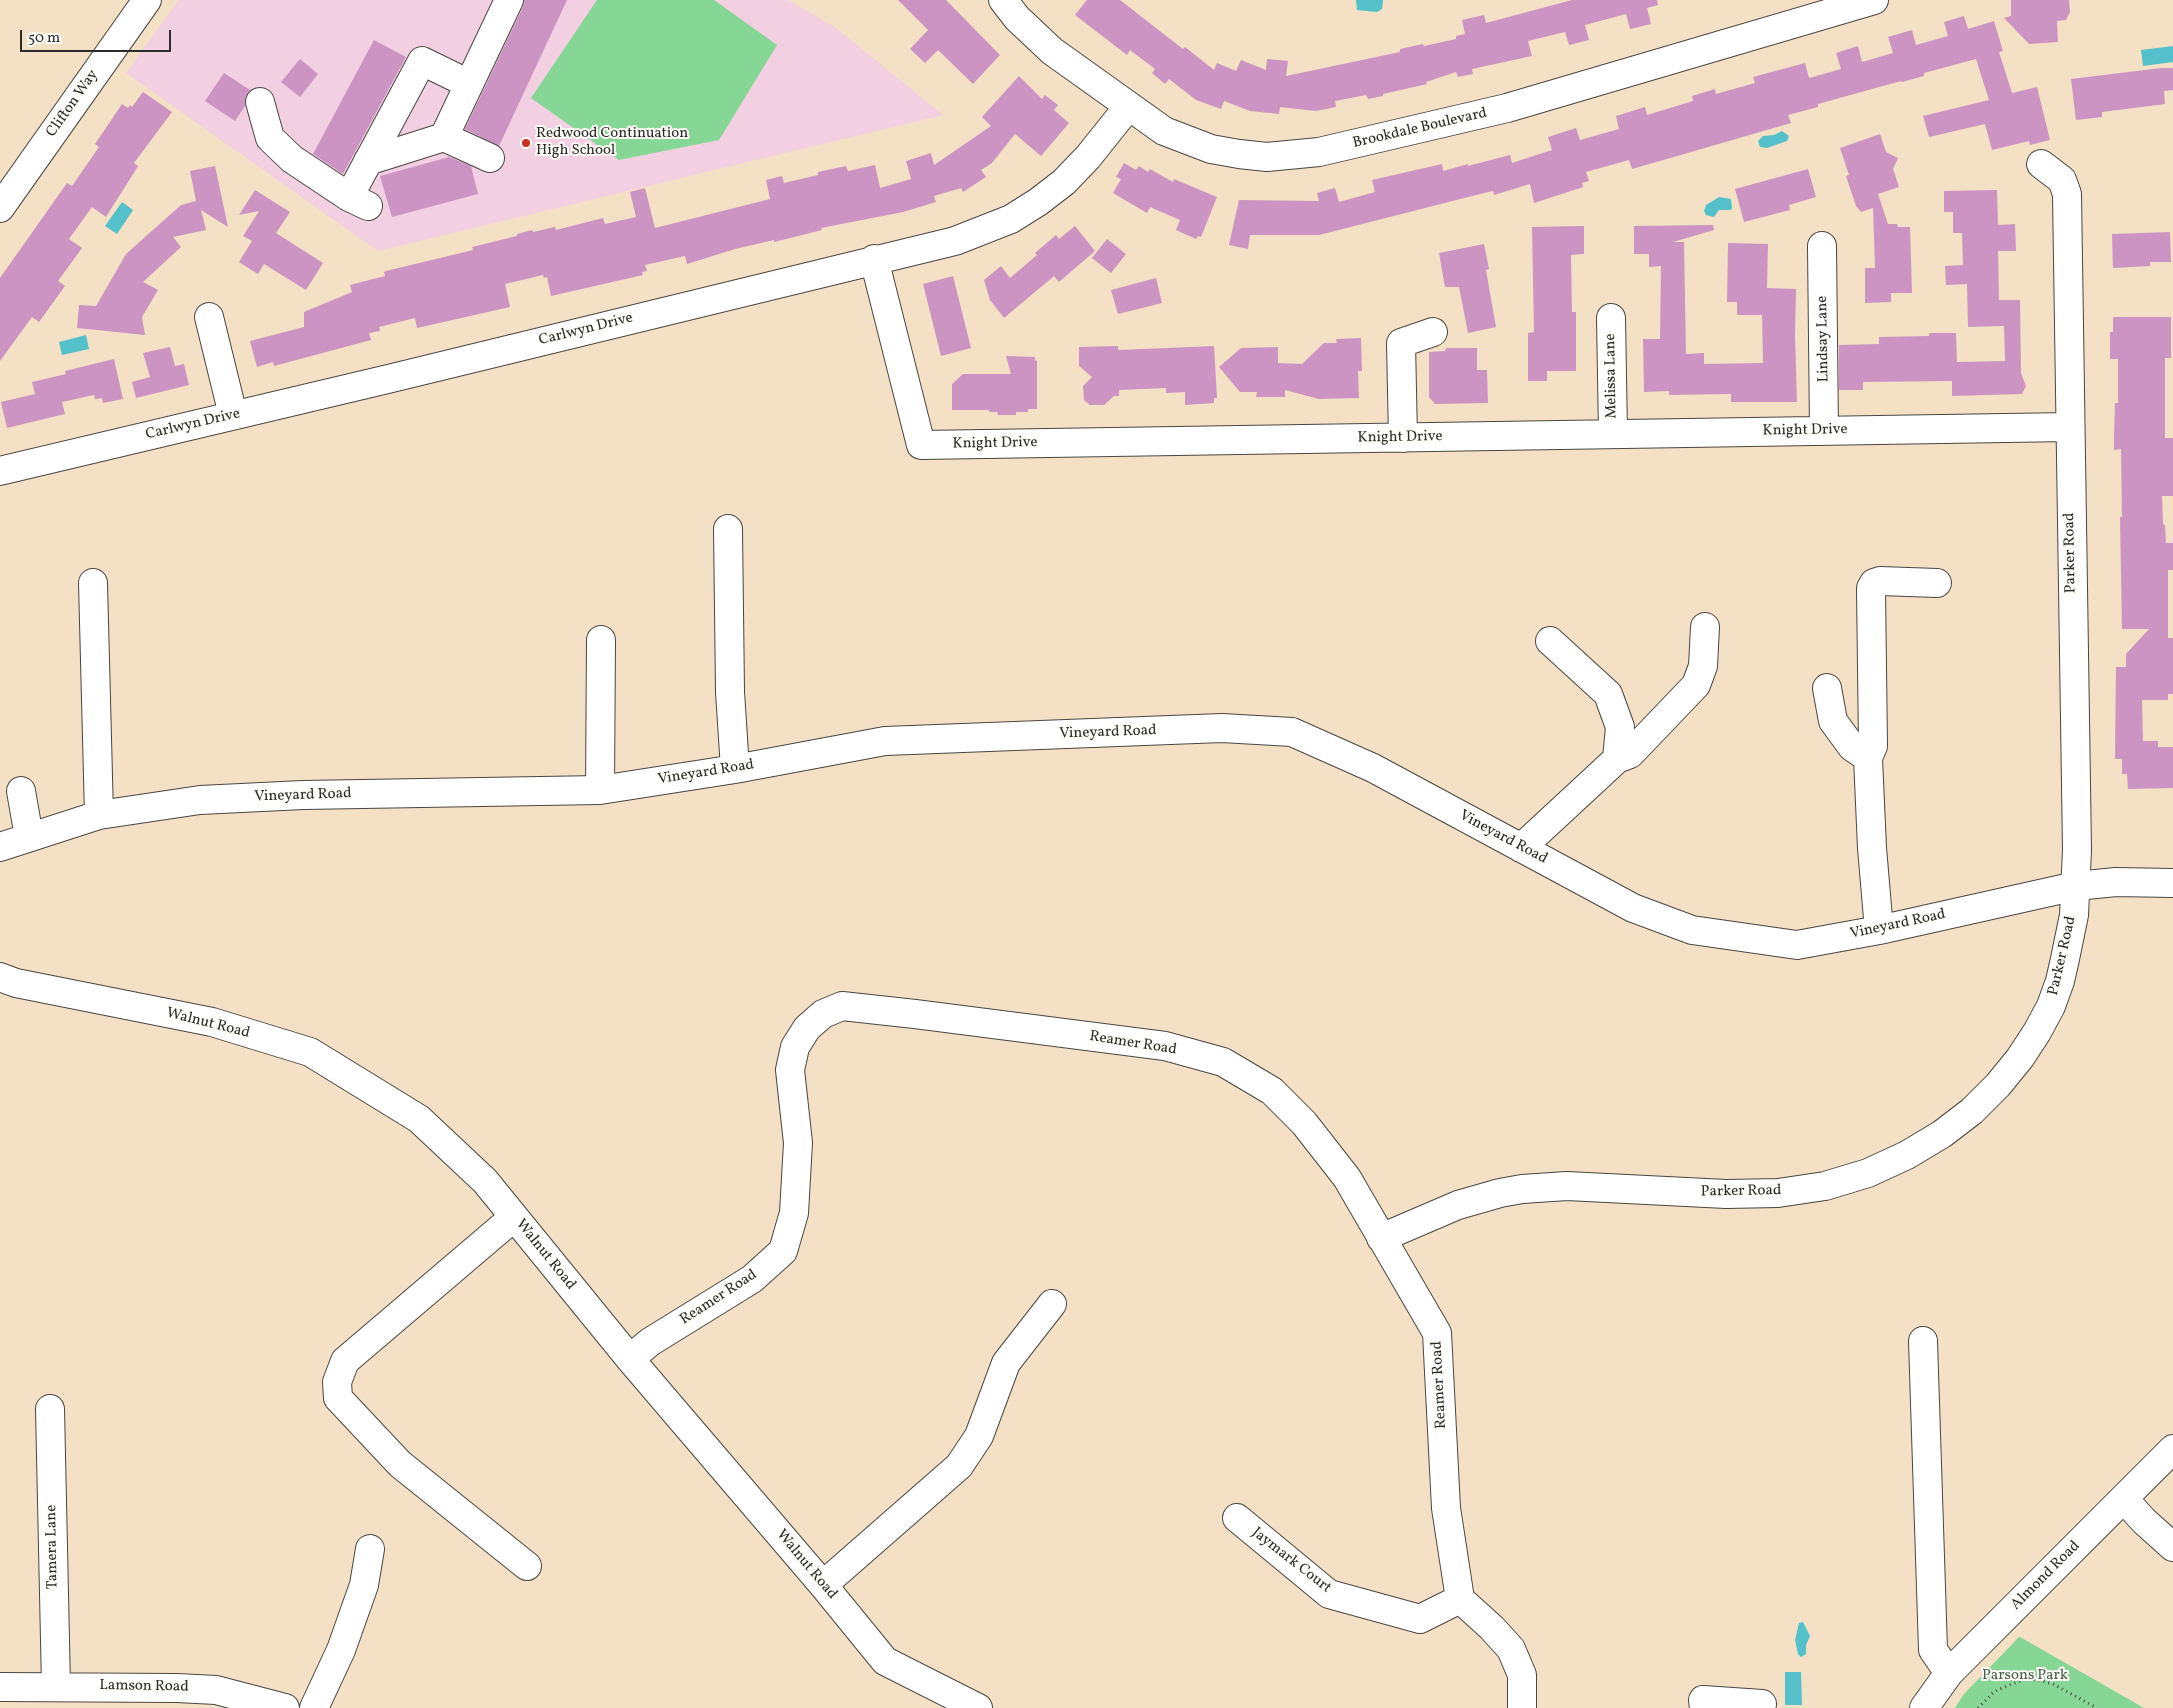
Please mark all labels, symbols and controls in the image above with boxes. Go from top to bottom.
scale bar [22,20,174,52]
text: 50 m [28,28,60,49]
street label: Clifton Way [43,67,103,141]
street label: Brookdale Boulevard [1351,105,1489,153]
place label: Redwood Continuation High School [536,125,688,160]
marker: Redwood Continuation High School [520,137,532,149]
street label: Lindsay Lane [1814,295,1834,383]
street label: Carlwyn Drive [537,310,635,350]
street label: Melissa Lane [1602,333,1622,419]
street label: Carlwyn Drive [144,405,242,445]
street label: Knight Drive [1762,421,1848,441]
street label: Knight Drive [1357,428,1443,448]
street label: Knight Drive [952,434,1038,454]
street label: Parker Road [2061,513,2081,593]
street label: Vineyard Road [1059,722,1157,744]
street label: Vineyard Road [657,757,755,789]
street label: Vineyard Road [254,785,352,807]
street label: Vineyard Road [1456,807,1550,869]
street label: Vineyard Road [1849,906,1947,944]
street label: Parker Road [2045,915,2081,997]
street label: Walnut Road [164,1005,252,1043]
street label: Reamer Road [1088,1028,1178,1060]
street label: Parker Road [1701,1182,1781,1202]
street label: Walnut Road [511,1216,579,1294]
street label: Reamer Road [677,1266,761,1330]
street label: Reamer Road [1429,1341,1451,1429]
street label: Tamera Lane [43,1505,63,1589]
street label: Jaymark Court [1248,1524,1334,1598]
street label: Walnut Road [772,1526,840,1604]
street label: Almond Road [2008,1538,2084,1614]
park label: Parsons Park [1982,1667,2068,1685]
street label: Lamson Road [99,1677,189,1697]

